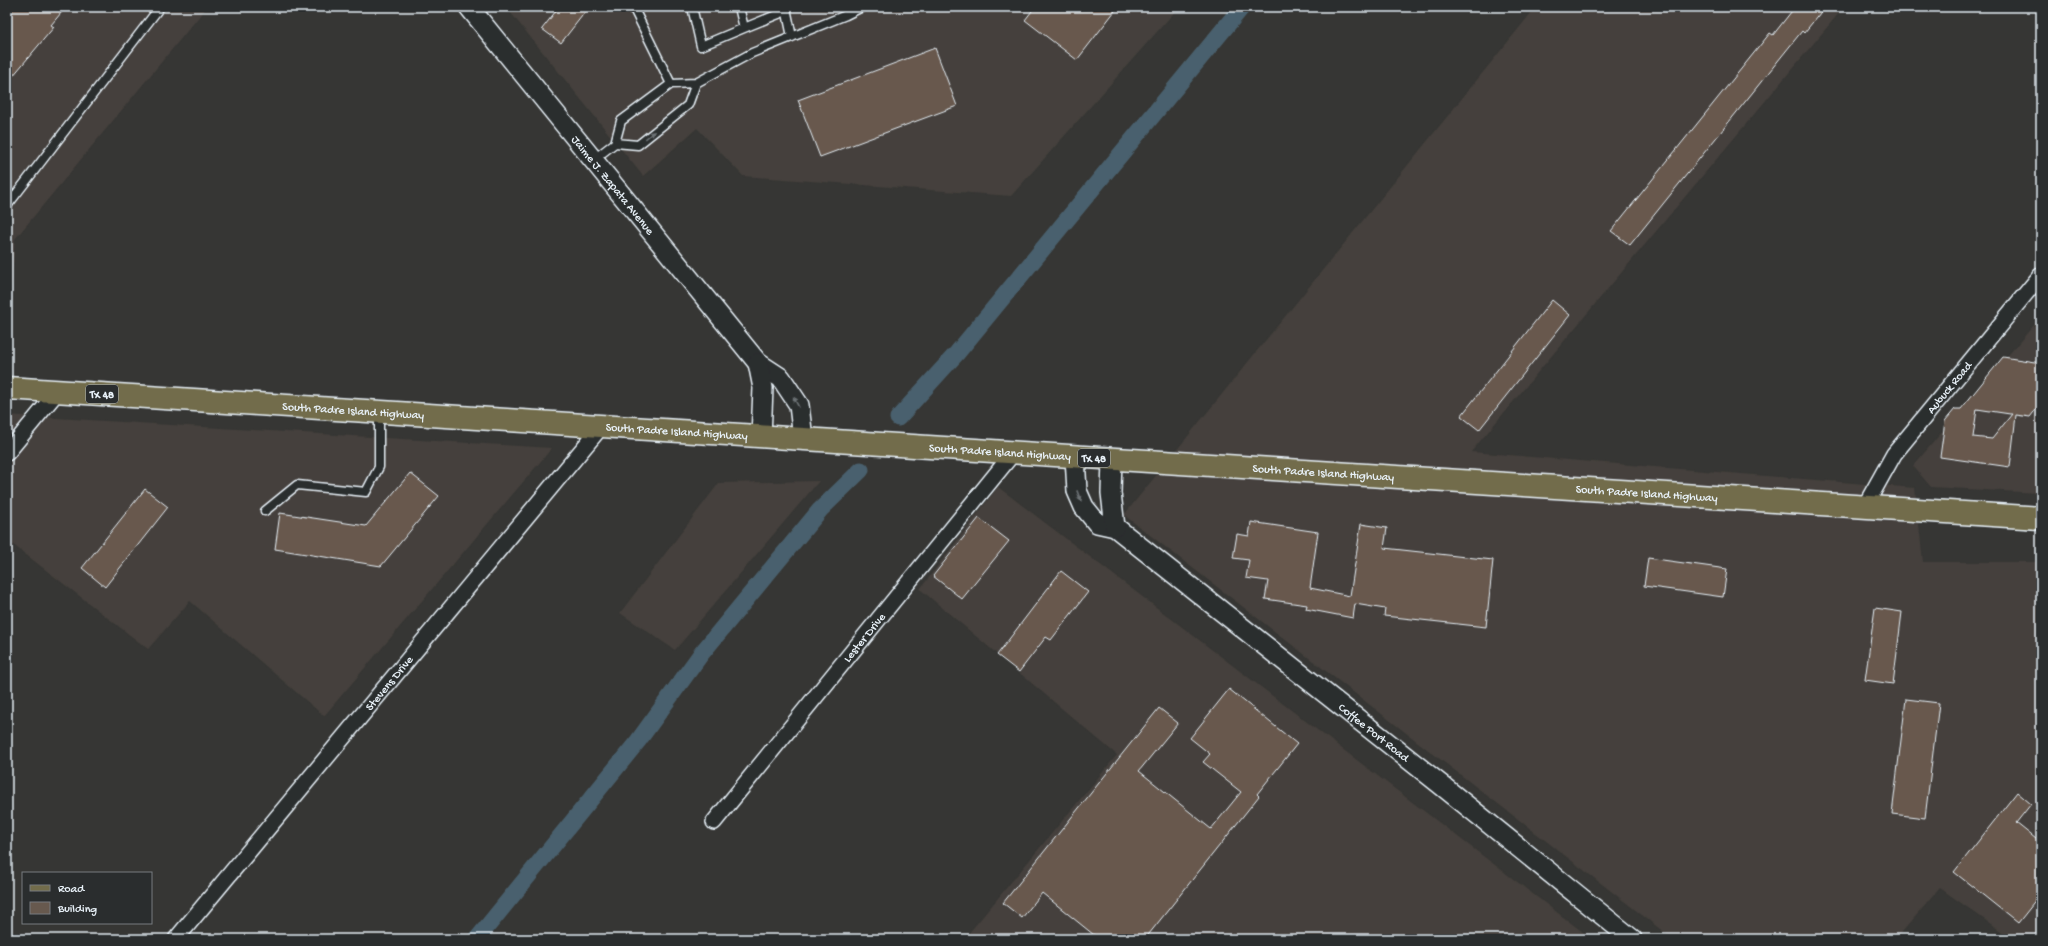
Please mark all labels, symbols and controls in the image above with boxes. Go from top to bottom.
one-way arrow [645,131,656,140]
street label: Jaime J. Zapata Avenue [567,134,657,239]
street label: Aubuck Road [1925,359,1977,417]
road number: TX 48 [86,385,118,403]
one-way arrow [792,396,799,408]
street label: South Padre Island Highway [282,401,425,424]
street label: South Padre Island Highway [605,421,748,444]
street label: South Padre Island Highway [928,442,1071,465]
road number: TX 48 [1078,449,1110,467]
street label: South Padre Island Highway [1252,463,1395,486]
street label: South Padre Island Highway [1575,483,1718,506]
one-way arrow [1077,490,1083,502]
street label: Lester Drive [841,610,890,666]
street label: Stevens Drive [363,653,418,714]
street label: Coffee Port Road [1335,701,1412,766]
legend [22,872,152,924]
text: Road [58,883,85,897]
text: Building [57,903,97,917]

